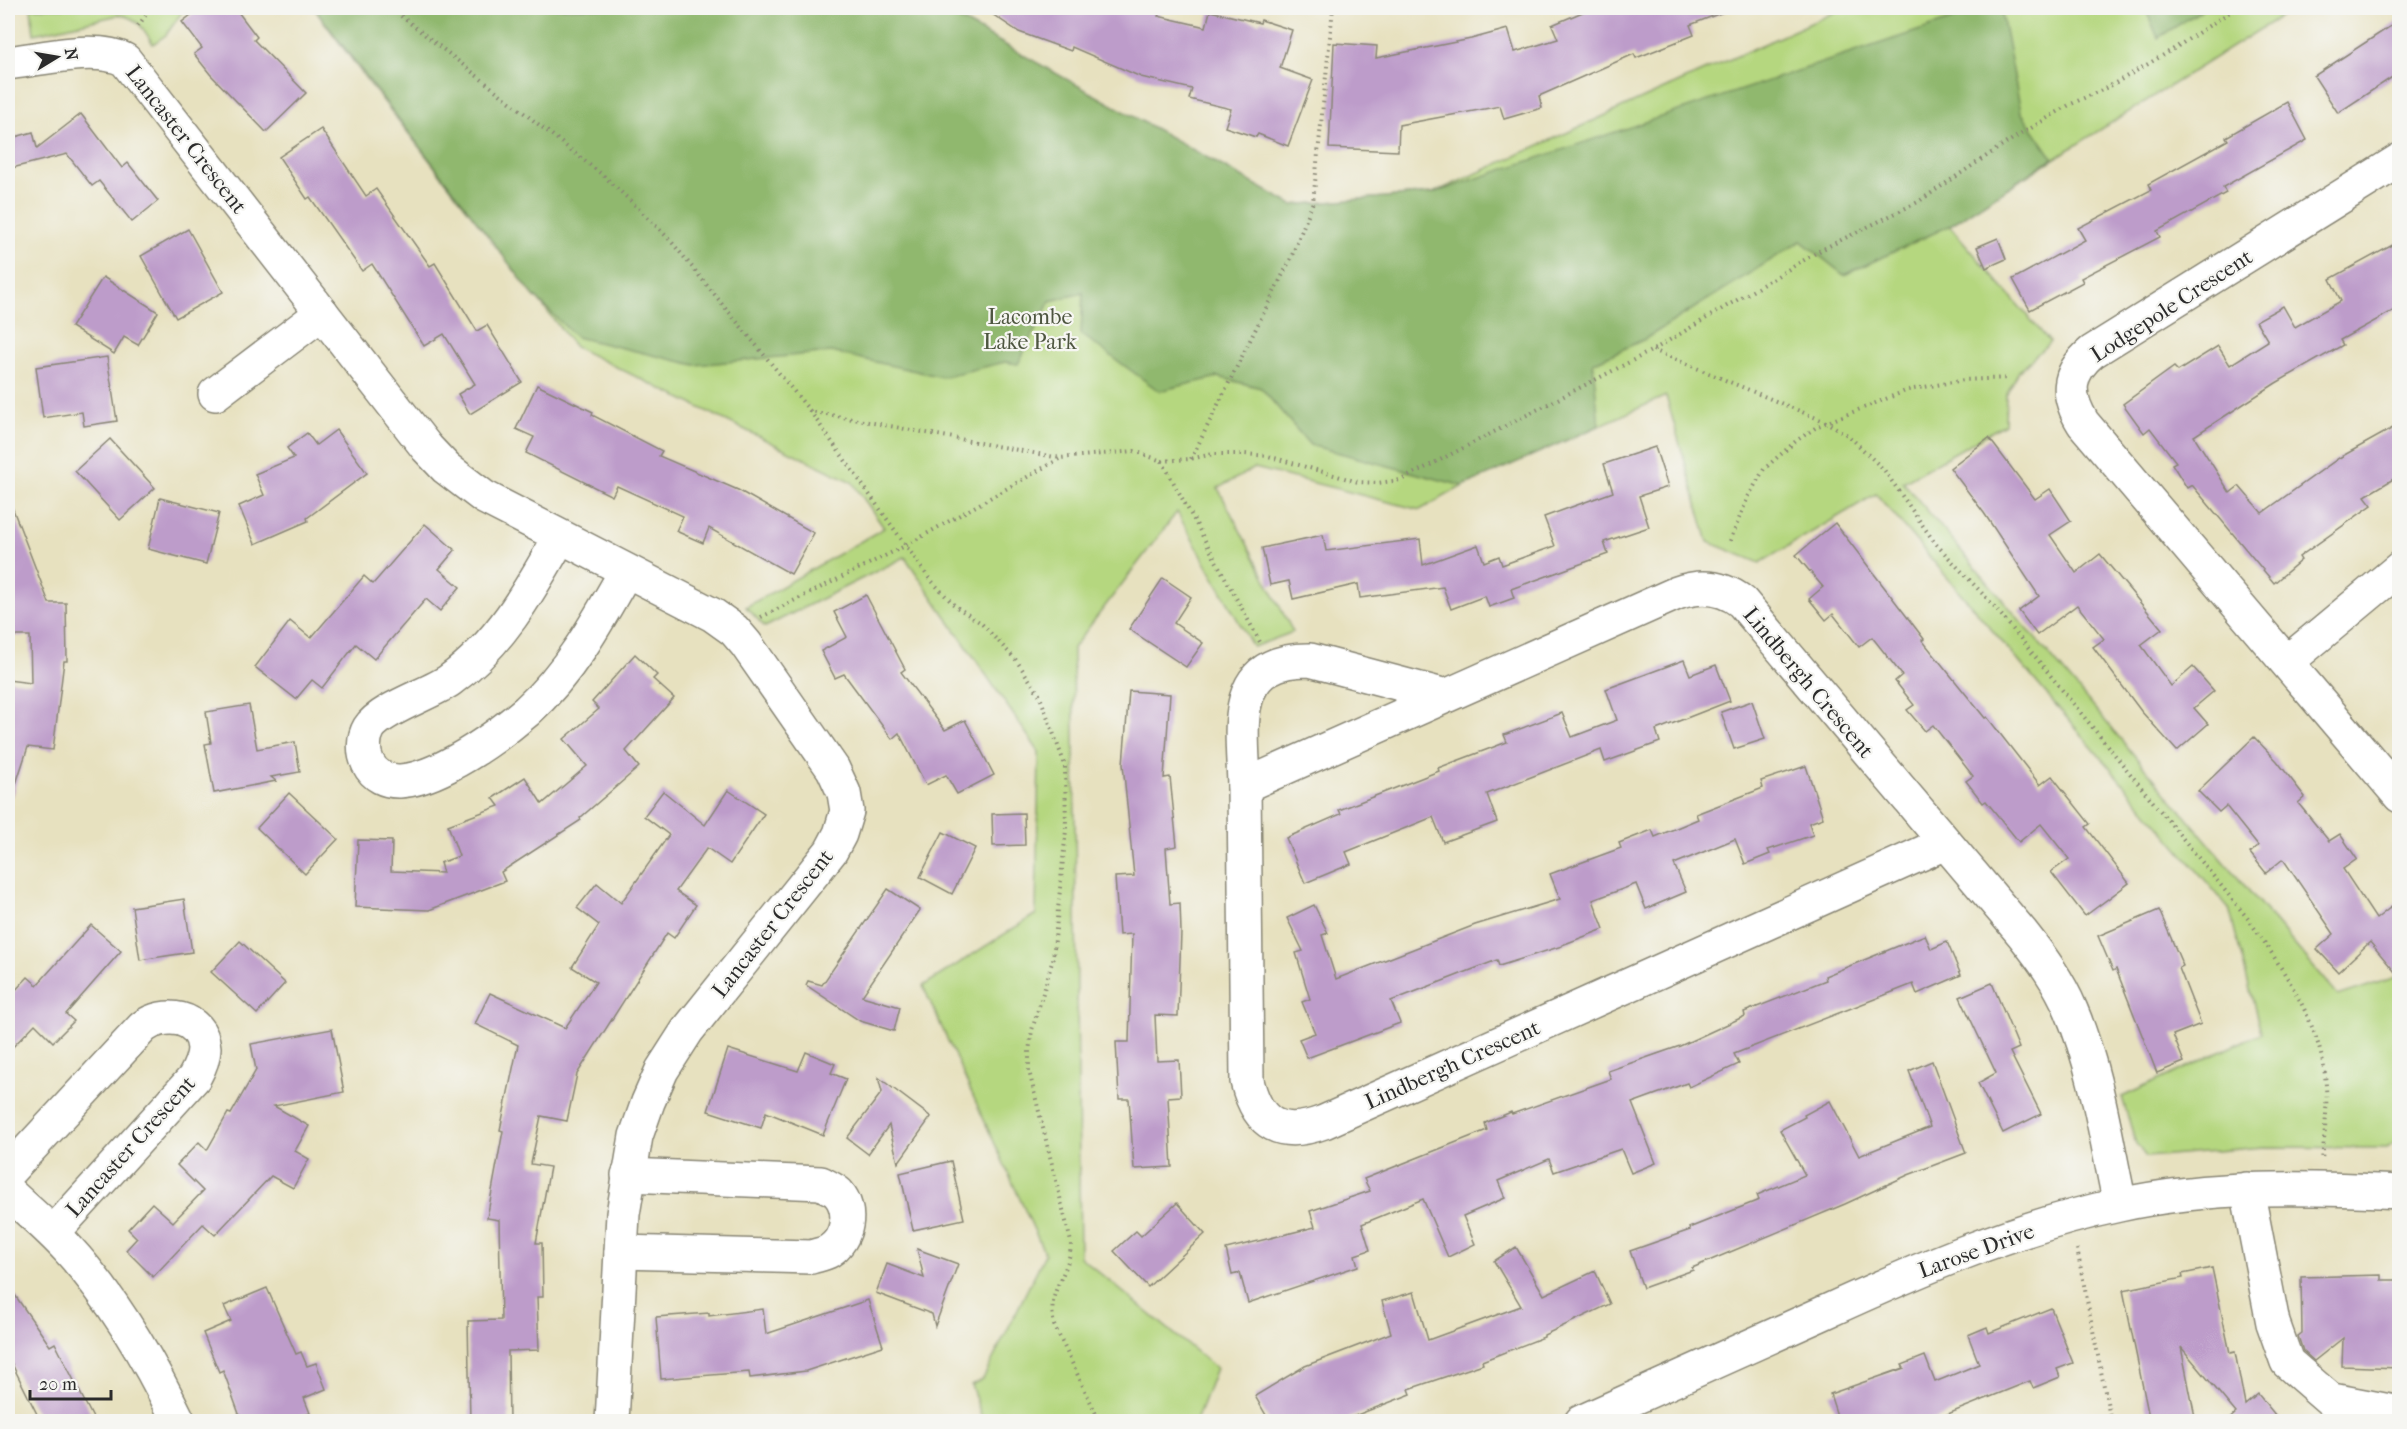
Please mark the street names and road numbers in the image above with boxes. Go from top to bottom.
street label: Lancaster Crescent [120,60,252,219]
street label: Lodgepole Crescent [2086,244,2257,368]
street label: Lindbergh Crescent [1738,602,1879,763]
street label: Lancaster Crescent [707,844,839,1003]
street label: Lindbergh Crescent [1361,1015,1544,1115]
street label: Lancaster Crescent [61,1071,201,1223]
street label: Larose Drive [1915,1218,2038,1284]

